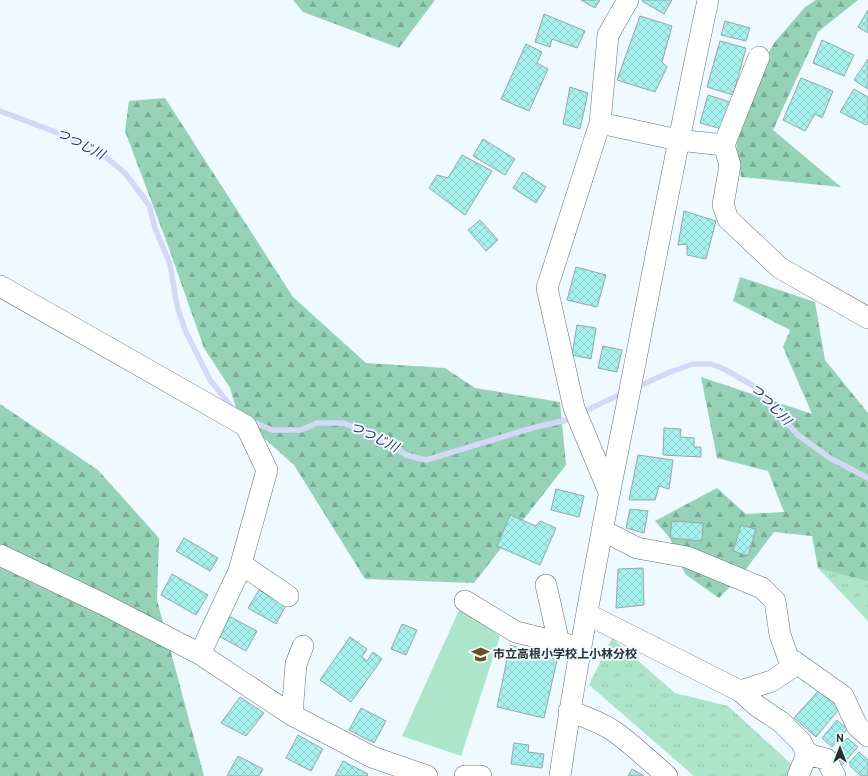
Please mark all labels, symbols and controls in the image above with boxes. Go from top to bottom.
water label: つつじ川 [53,126,109,165]
water label: つつじ川 [746,381,795,431]
water label: つつじ川 [347,419,403,457]
school or university icon: 市立高根小学校上小林分校 [470,645,490,665]
place label: 市立高根小学校上小林分校 [493,647,637,663]
north arrow [820,728,860,768]
text: N [836,732,844,746]

